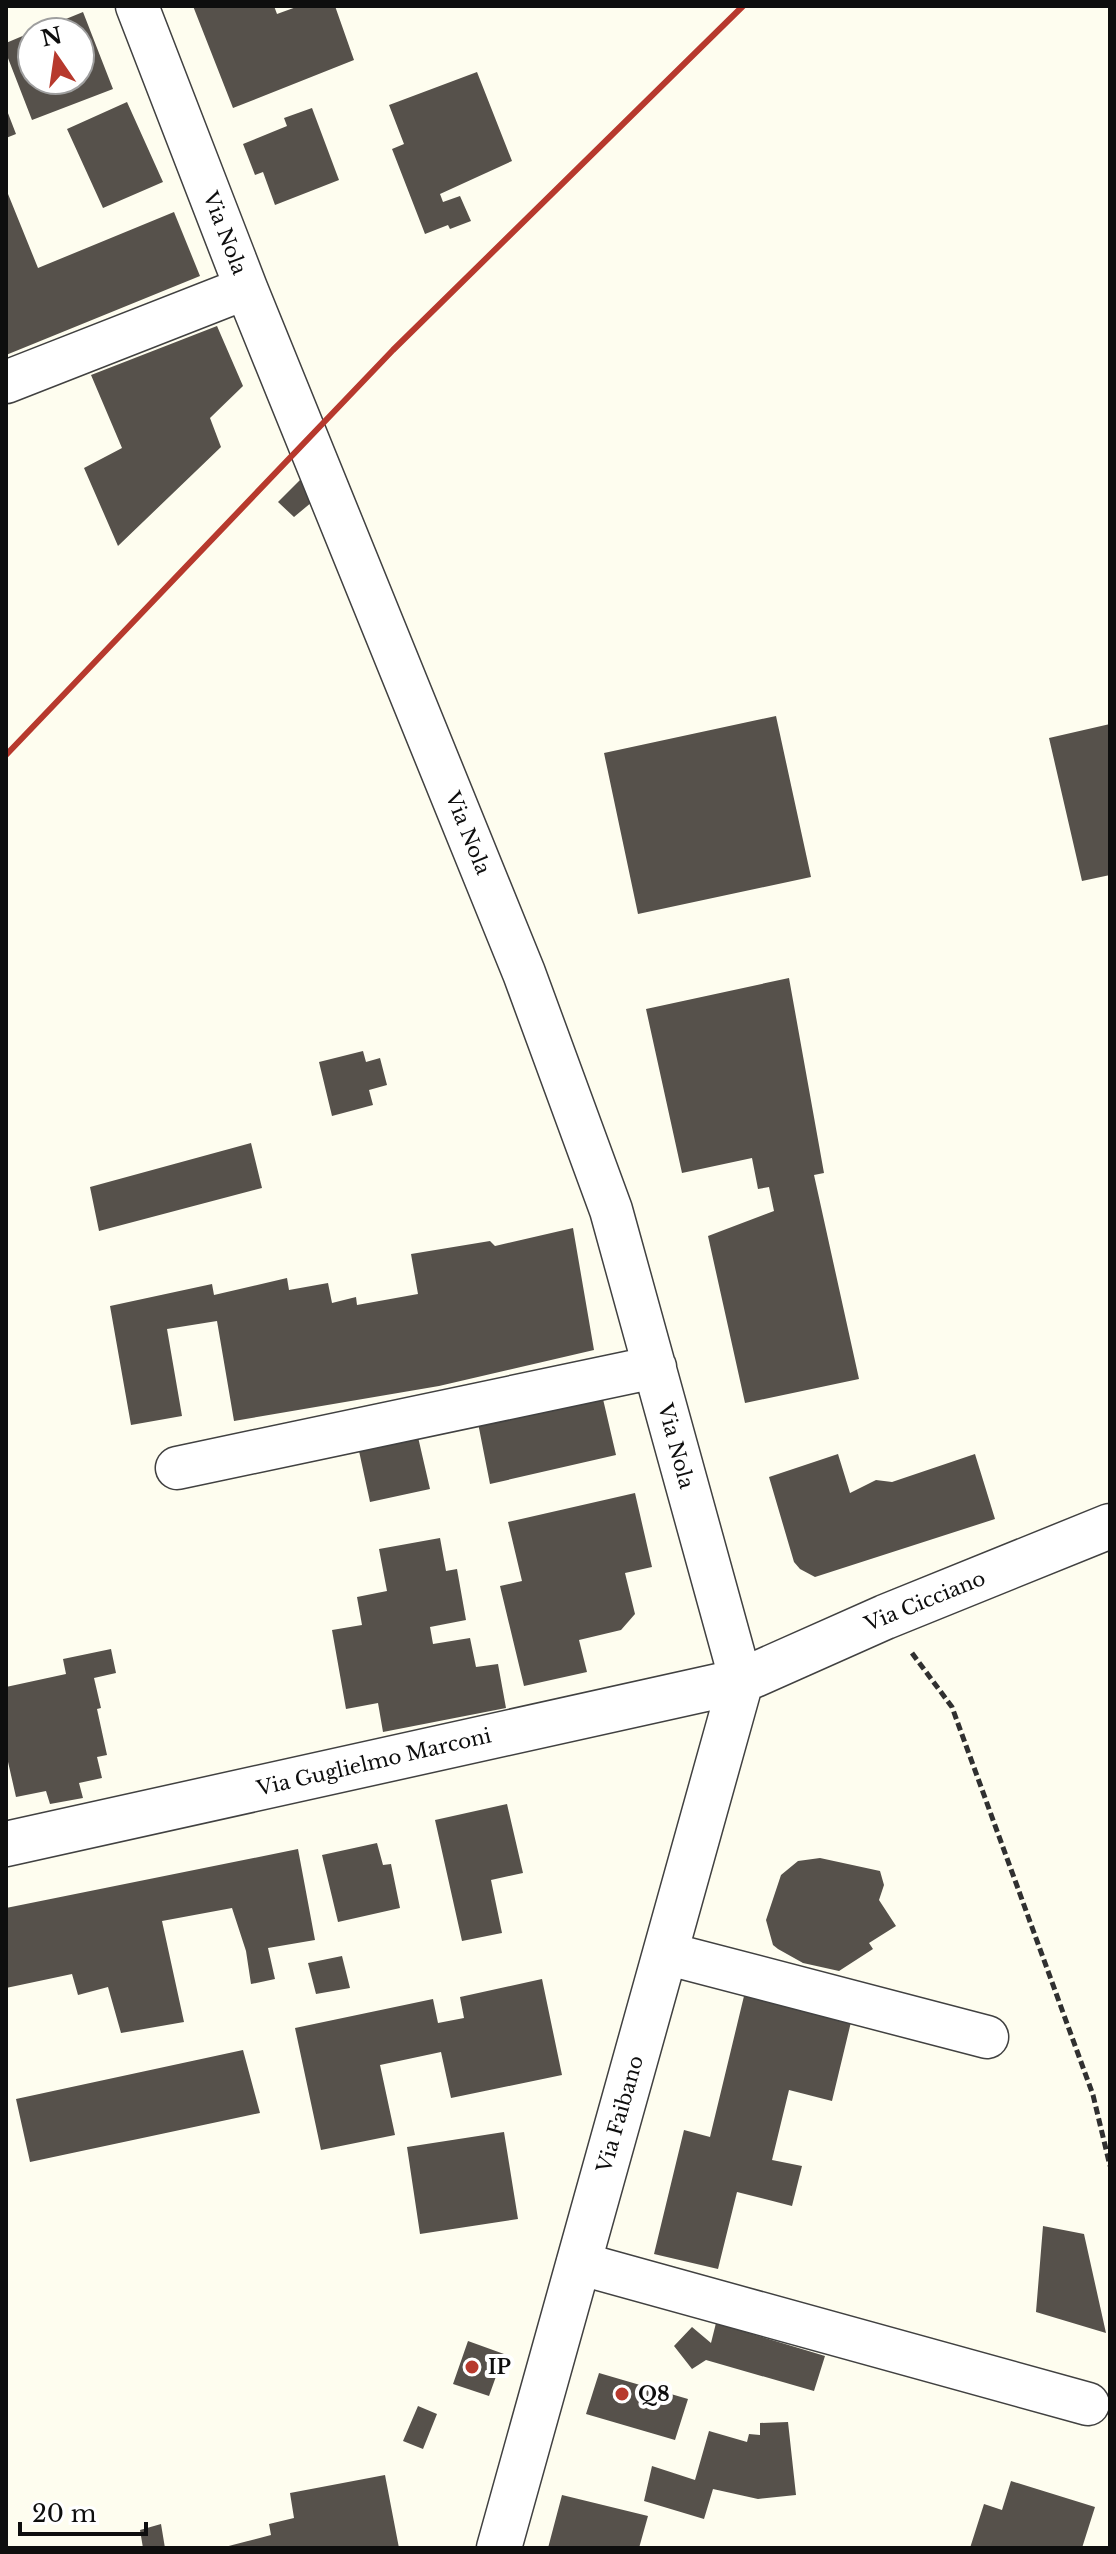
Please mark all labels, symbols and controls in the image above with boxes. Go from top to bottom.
north arrow [16,16,96,96]
text: N [38,21,65,52]
street label: Via Nola [198,187,252,279]
street label: Via Nola [440,787,496,879]
street label: Via Nola [653,1400,699,1492]
street label: Via Cicciano [860,1566,989,1636]
street label: Via Guglielmo Marconi [253,1723,494,1801]
street label: Via Faibano [592,2053,648,2176]
place label: IP [488,2355,511,2379]
marker: IP [463,2358,481,2376]
place label: Q8 [638,2382,670,2406]
marker: Q8 [613,2385,631,2403]
scale bar [20,2486,146,2536]
text: 20 m [32,2499,97,2528]

